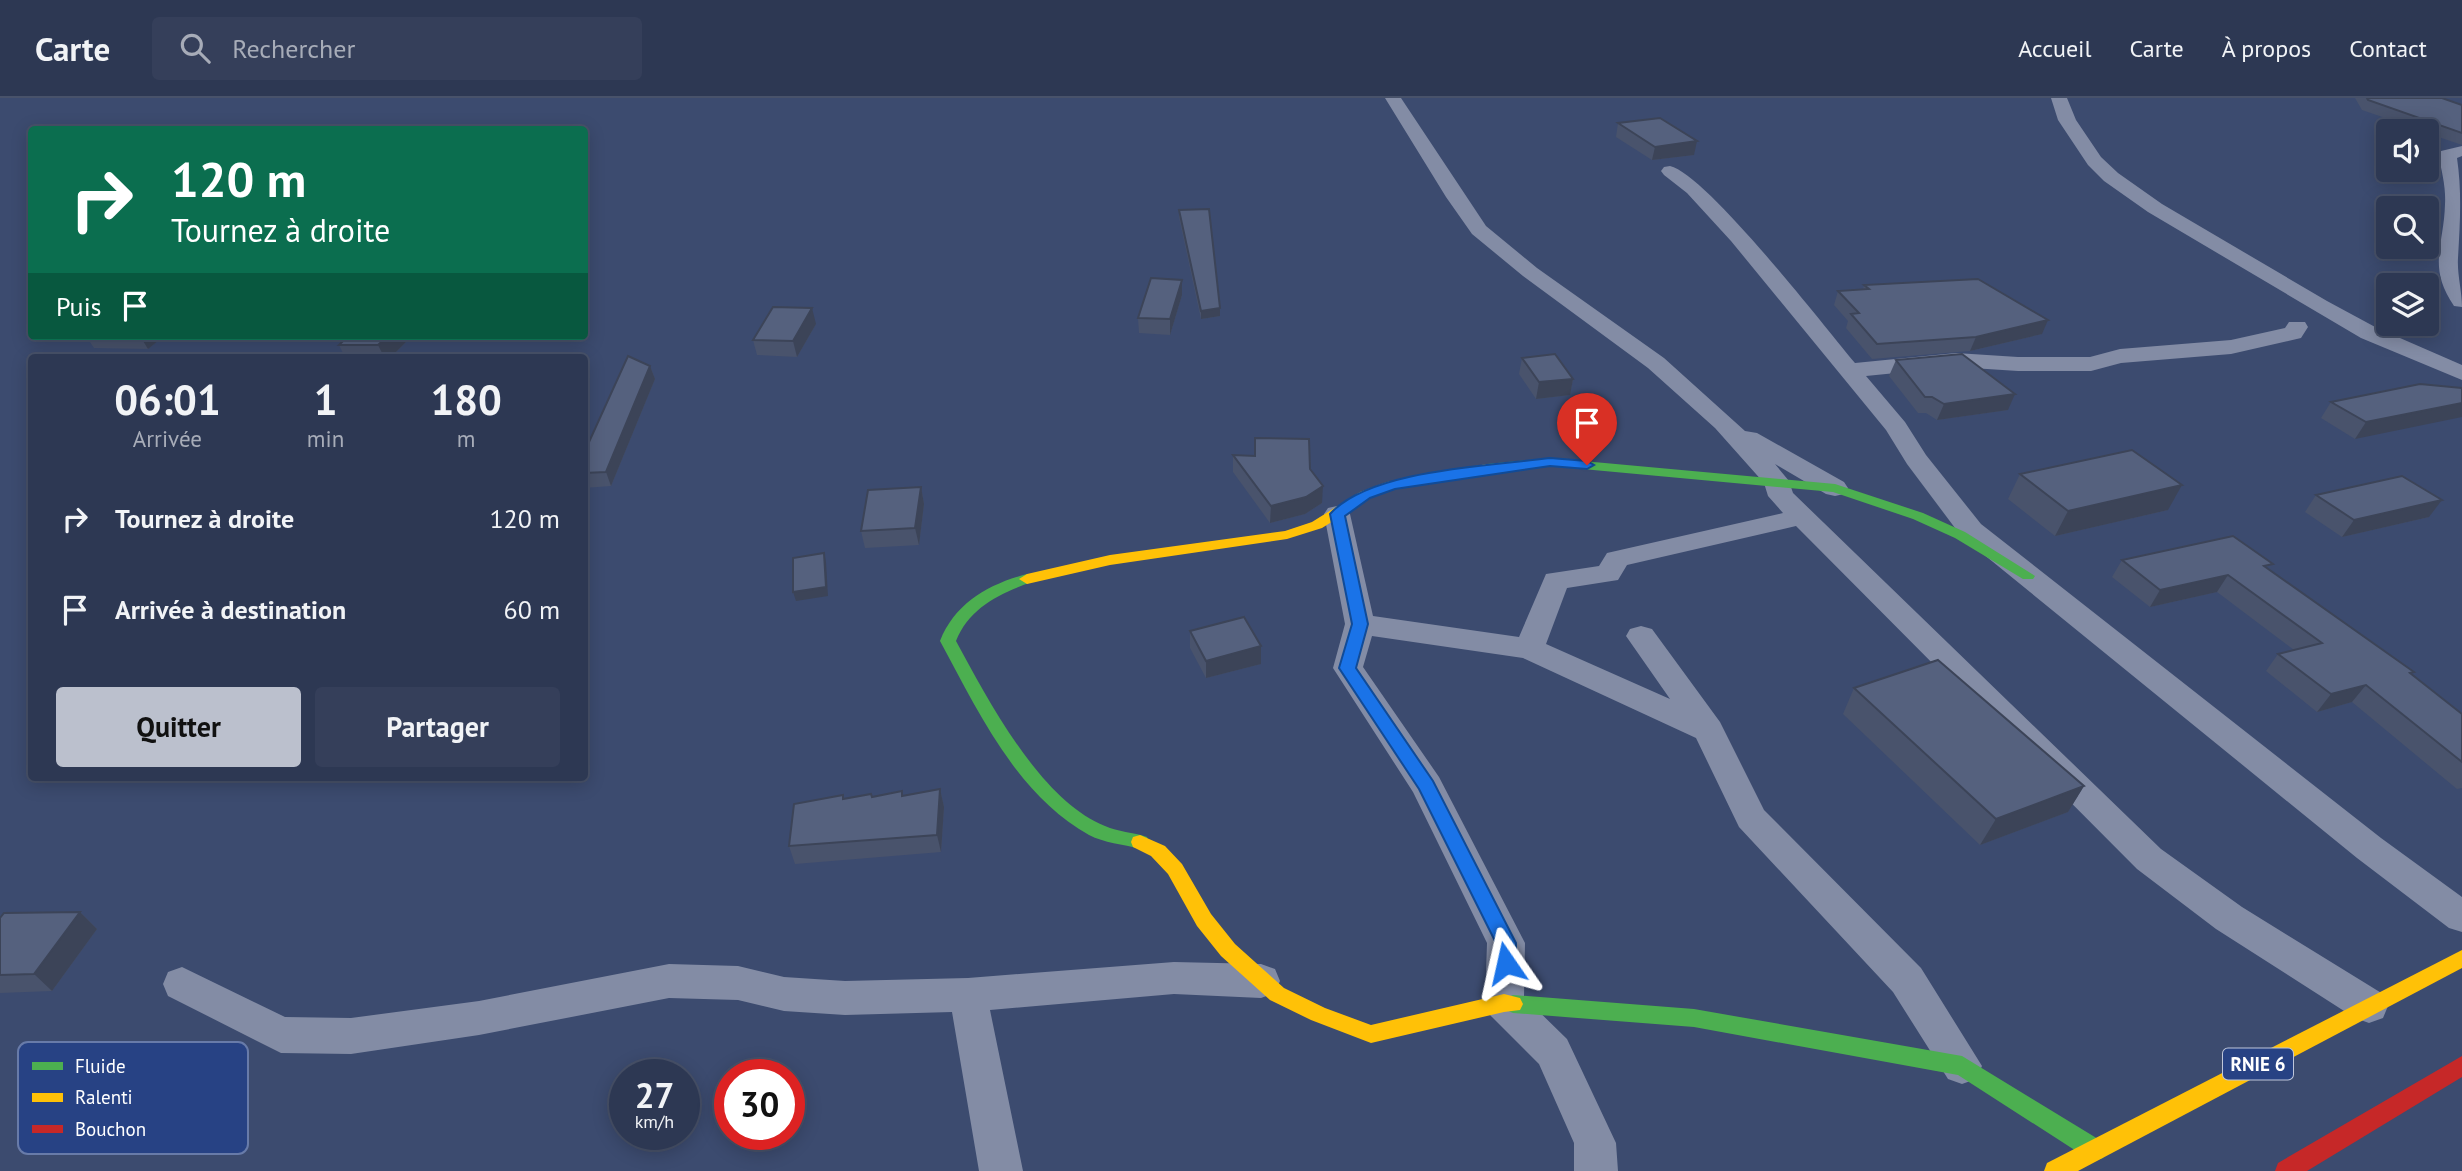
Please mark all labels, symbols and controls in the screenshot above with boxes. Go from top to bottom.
search box [152,17,642,80]
text: Carte [35,27,110,70]
icon: search [176,29,214,67]
text: Rechercher [232,32,355,65]
text: Accueil [2018,33,2092,64]
text: Carte [2130,33,2184,64]
text: À propos [2222,33,2311,64]
text: Contact [2349,33,2427,64]
map controls [2376,119,2439,336]
button: sound [2376,119,2439,182]
text: 120 m [171,147,306,211]
icon: right [56,154,147,245]
button: search [2376,196,2439,259]
text: Tournez à droite [171,209,390,251]
button: layers [2376,273,2439,336]
icon: arrive [116,287,154,325]
text: Puis [56,290,102,323]
text: 06:01 [114,372,221,427]
text: 1 [314,372,337,427]
text: 180 [430,372,502,427]
pin [1557,393,1617,465]
icon: arrive [1568,404,1606,442]
text: Arrivée [133,424,202,453]
text: min [307,424,344,453]
text: m [457,424,475,453]
icon: right [56,500,94,538]
text: Tournez à droite [115,502,294,535]
text: 120 m [489,502,560,535]
icon: arrive [56,591,94,629]
text: Arrivée à destination [115,593,346,626]
text: 60 m [504,593,560,626]
button: Quitter [56,687,301,767]
button: Partager [315,687,560,767]
position arrow [1469,926,1543,1000]
legend [18,1042,248,1154]
road number: RNIE 6 [2223,1048,2293,1080]
text: Fluide [75,1054,126,1078]
speed limit sign: 30 [714,1059,805,1150]
text: 27 [635,1072,674,1118]
text: Ralenti [75,1085,133,1109]
text: km/h [635,1110,674,1133]
text: Bouchon [75,1117,146,1141]

